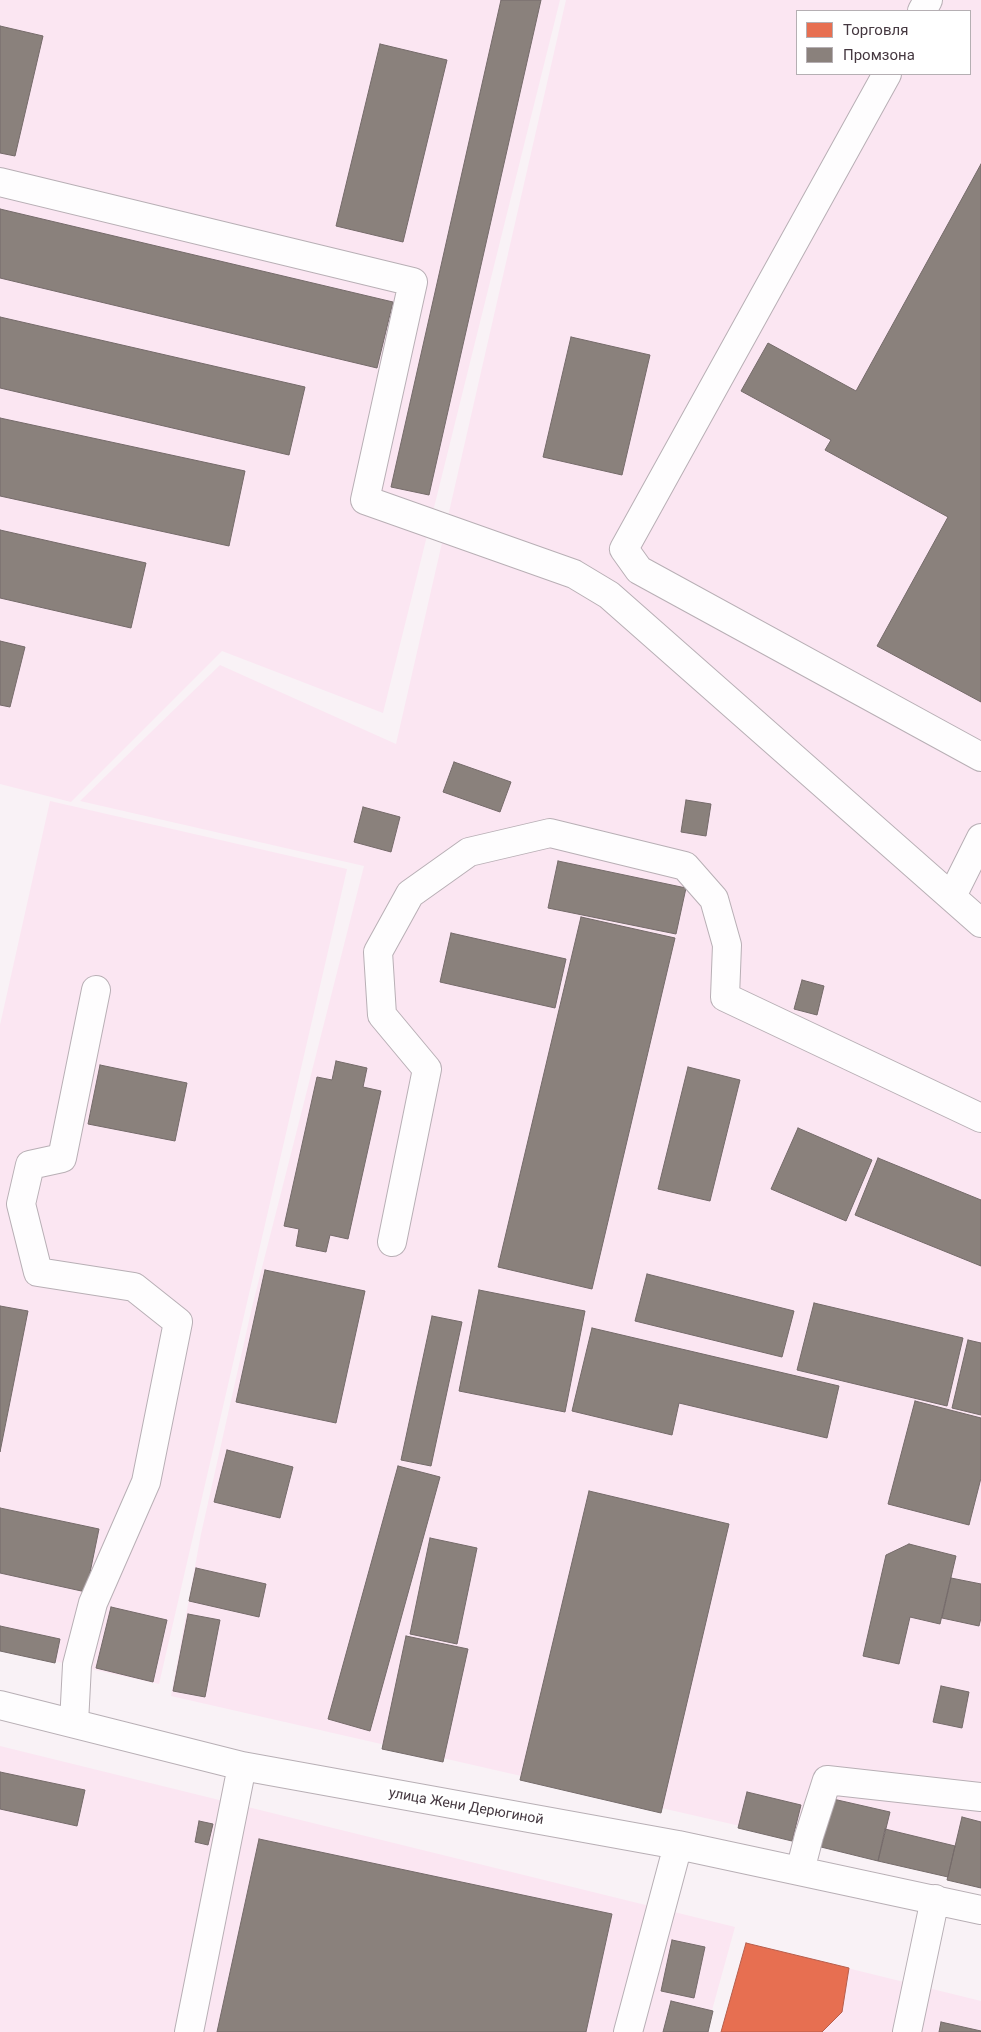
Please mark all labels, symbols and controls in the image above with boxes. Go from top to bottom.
legend [796,10,971,75]
text: Торговля [843,21,908,39]
text: Промзона [843,46,915,64]
street label: улица Жени Дерюгиной [387,1785,545,1829]

